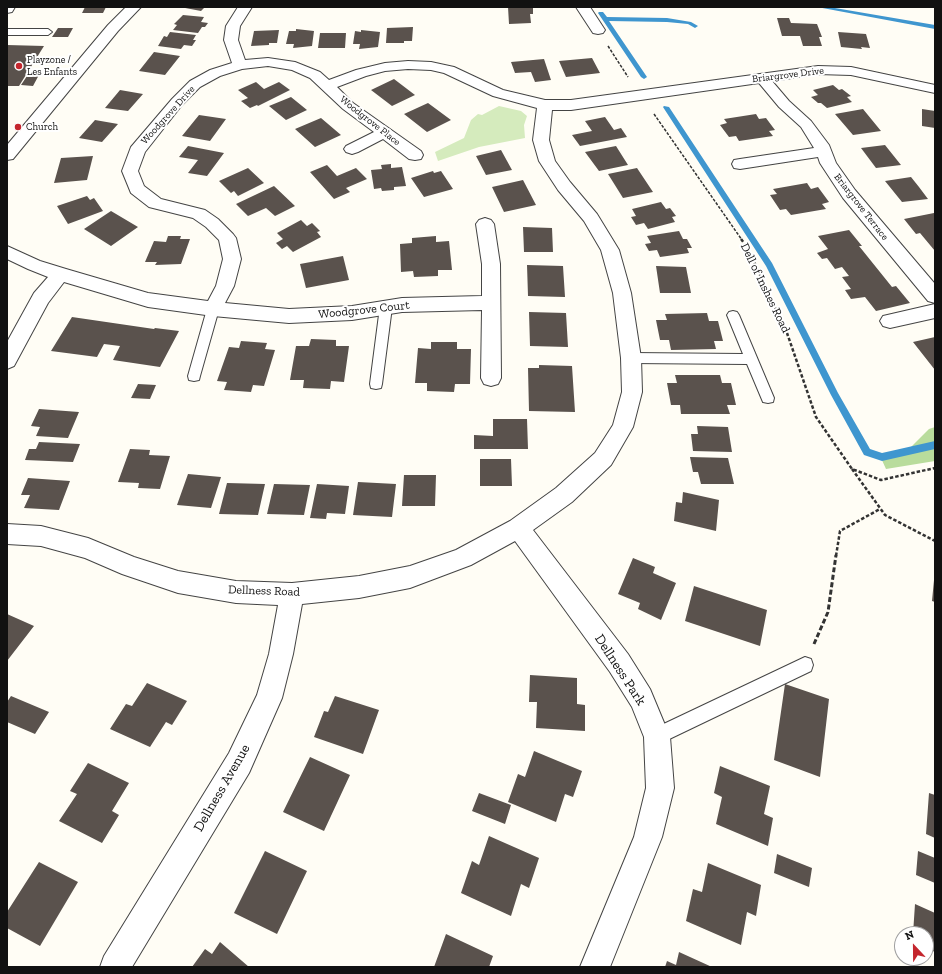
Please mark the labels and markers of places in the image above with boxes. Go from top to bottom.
place label: Playzone / Les Enfants [27,54,77,78]
marker: Playzone / Les Enfants [14,61,24,71]
place label: Church [26,121,58,133]
marker: Church [13,122,23,132]

